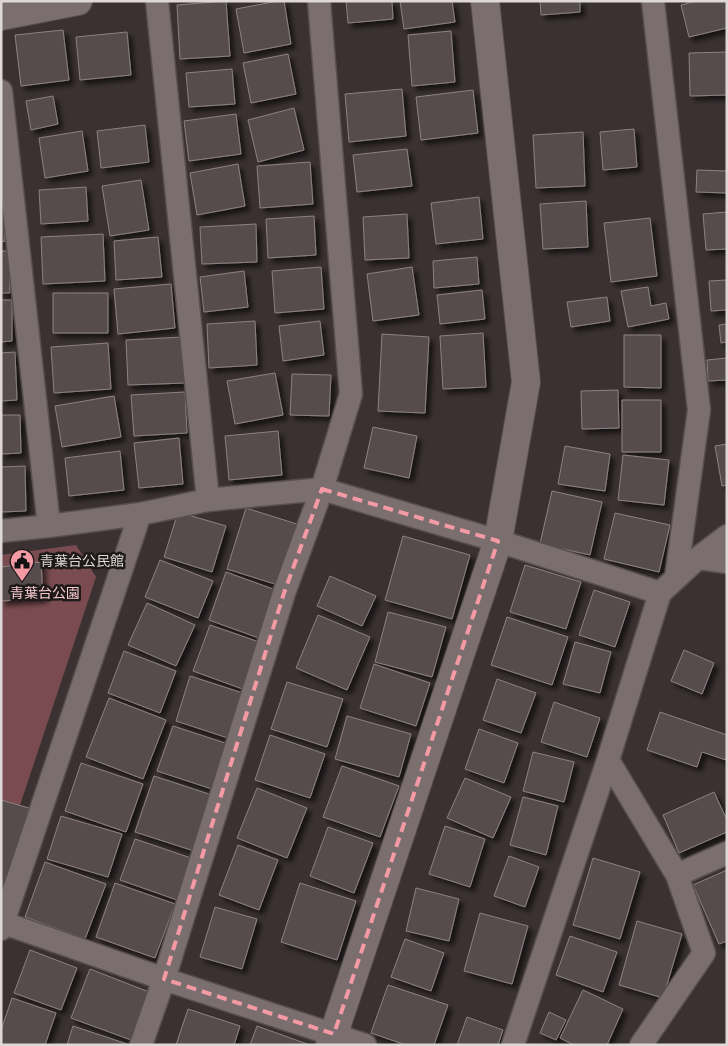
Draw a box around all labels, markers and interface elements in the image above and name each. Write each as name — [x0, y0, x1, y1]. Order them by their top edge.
public building icon: 青葉台公民館 — [9, 548, 35, 582]
place label: 青葉台公民館 — [40, 552, 124, 570]
park label: 青葉台公園 — [10, 584, 80, 602]

